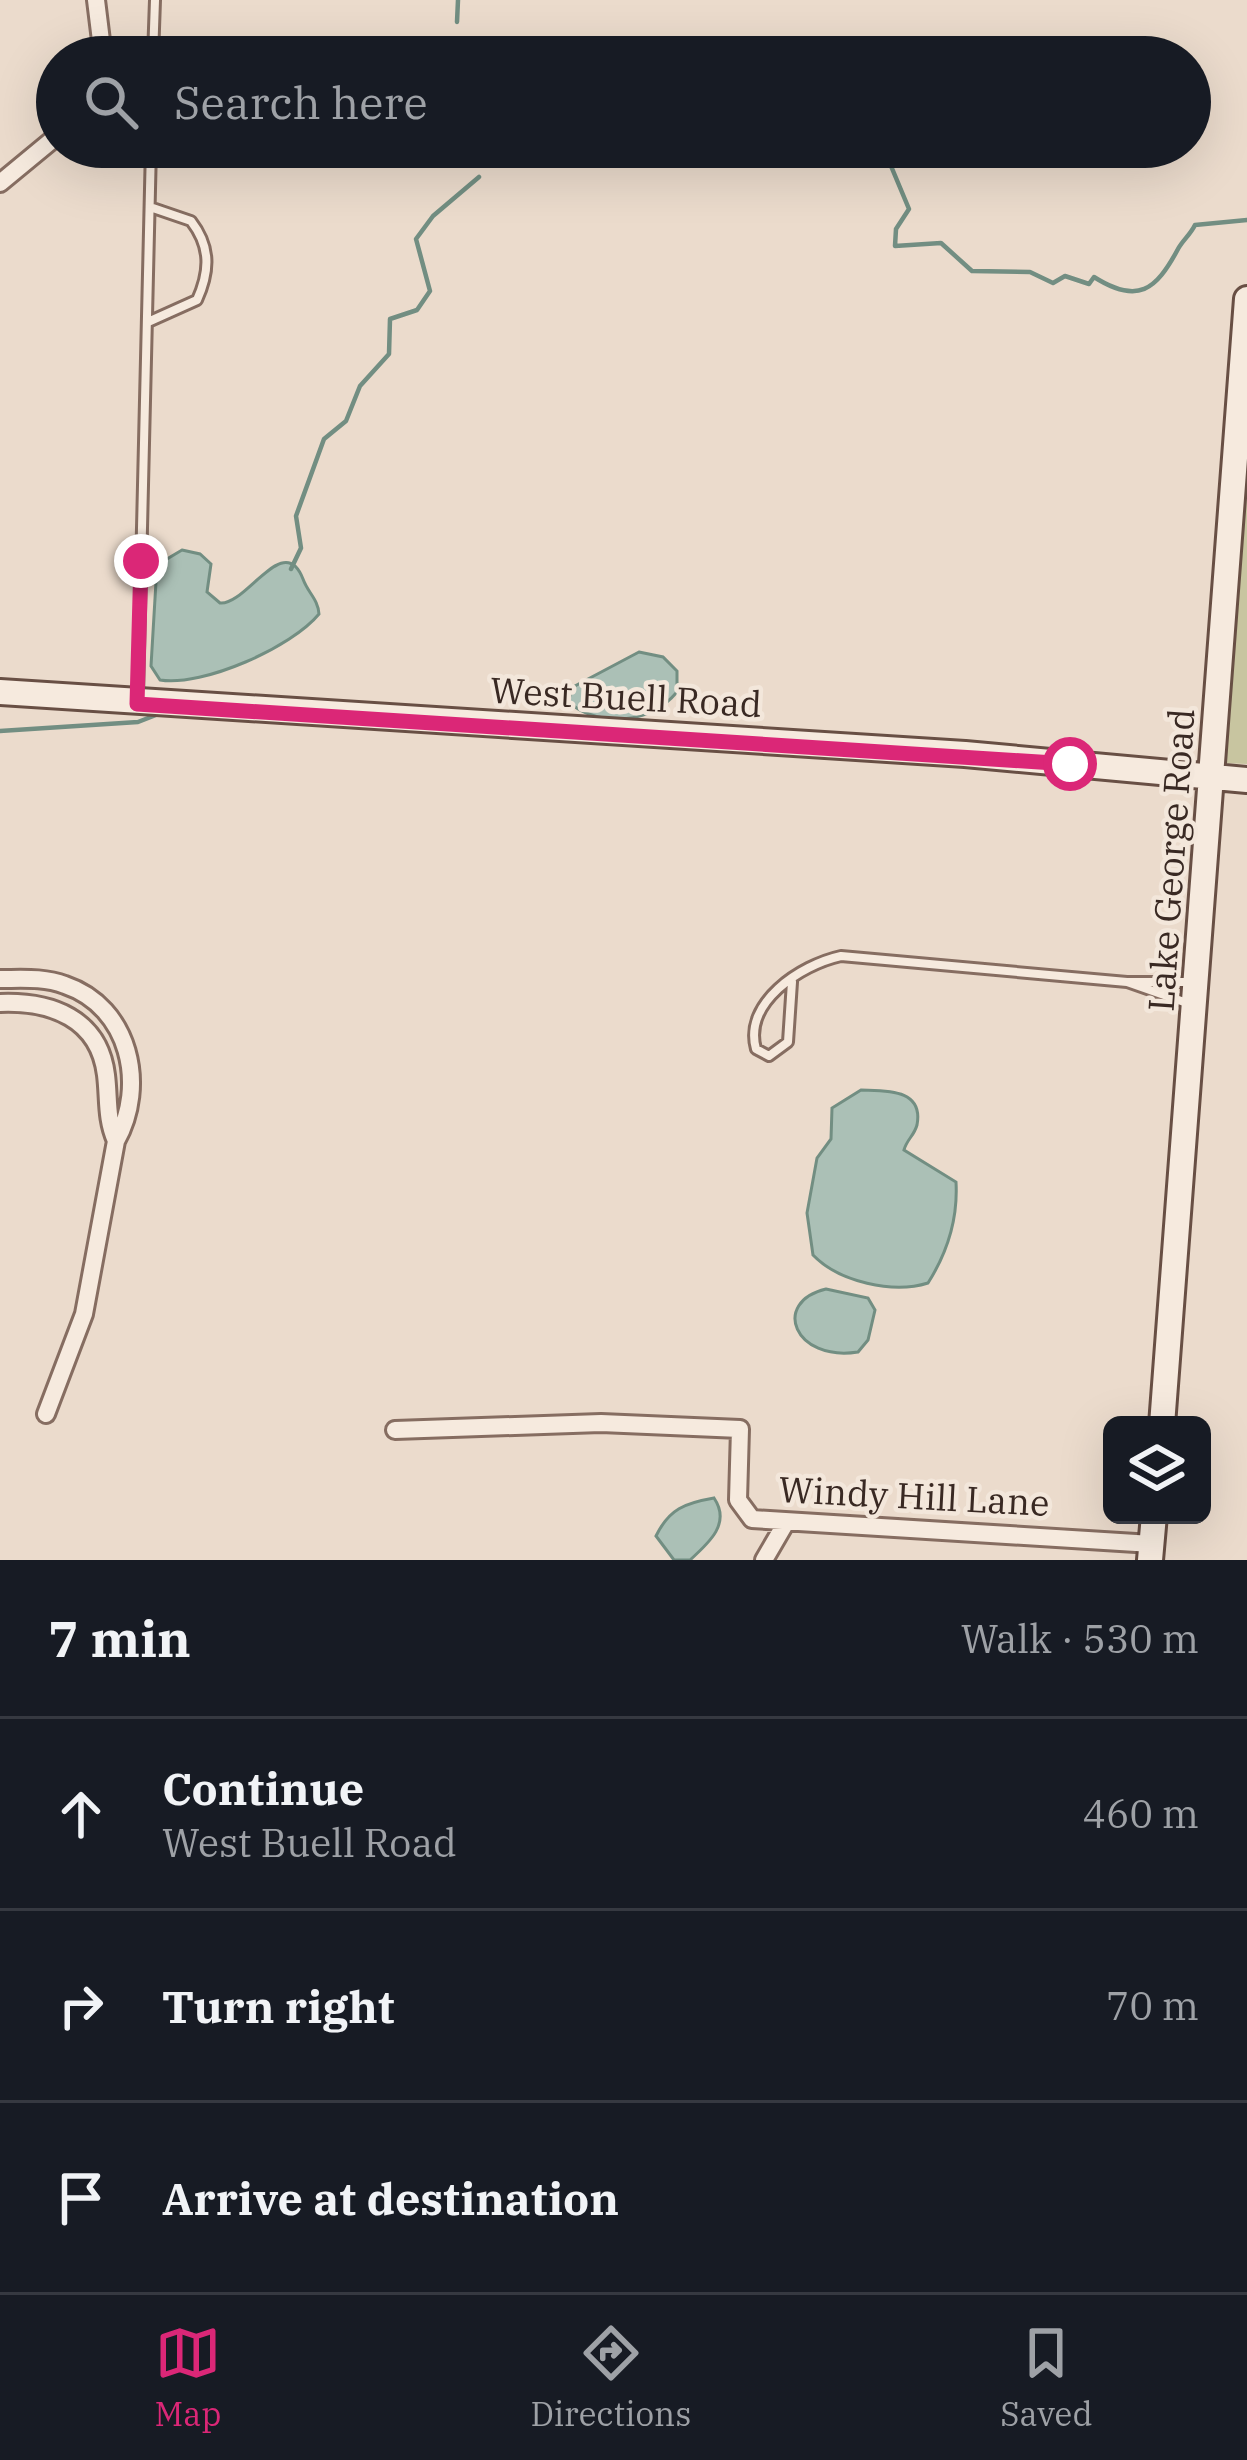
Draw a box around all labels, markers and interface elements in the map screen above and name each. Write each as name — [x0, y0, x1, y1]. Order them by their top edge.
search box — [36, 36, 1211, 168]
icon: search — [78, 69, 144, 135]
text: Search here — [174, 73, 428, 131]
route end — [114, 534, 168, 588]
street label: West Buell Road — [489, 666, 763, 727]
street label: Lake George Road — [1136, 707, 1205, 1013]
route start — [1043, 737, 1097, 791]
map controls — [1103, 1416, 1211, 1524]
button: layers — [1103, 1416, 1211, 1524]
street label: Windy Hill Lane — [777, 1465, 1051, 1526]
text: 7 min — [48, 1605, 191, 1671]
text: Walk · 530 m — [961, 1613, 1199, 1664]
text: Continue — [162, 1759, 364, 1817]
icon: ahead — [48, 1781, 114, 1847]
text: 460 m — [1083, 1788, 1199, 1839]
text: West Buell Road — [162, 1817, 457, 1868]
icon: right — [48, 1973, 114, 2039]
text: Turn right — [162, 1977, 394, 2035]
text: 70 m — [1106, 1980, 1199, 2031]
icon: arrive — [48, 2165, 114, 2231]
text: Arrive at destination — [162, 2169, 619, 2227]
tab: Map — [154, 2320, 221, 2435]
tab: Directions — [530, 2320, 691, 2435]
tab: Saved — [1000, 2320, 1093, 2435]

